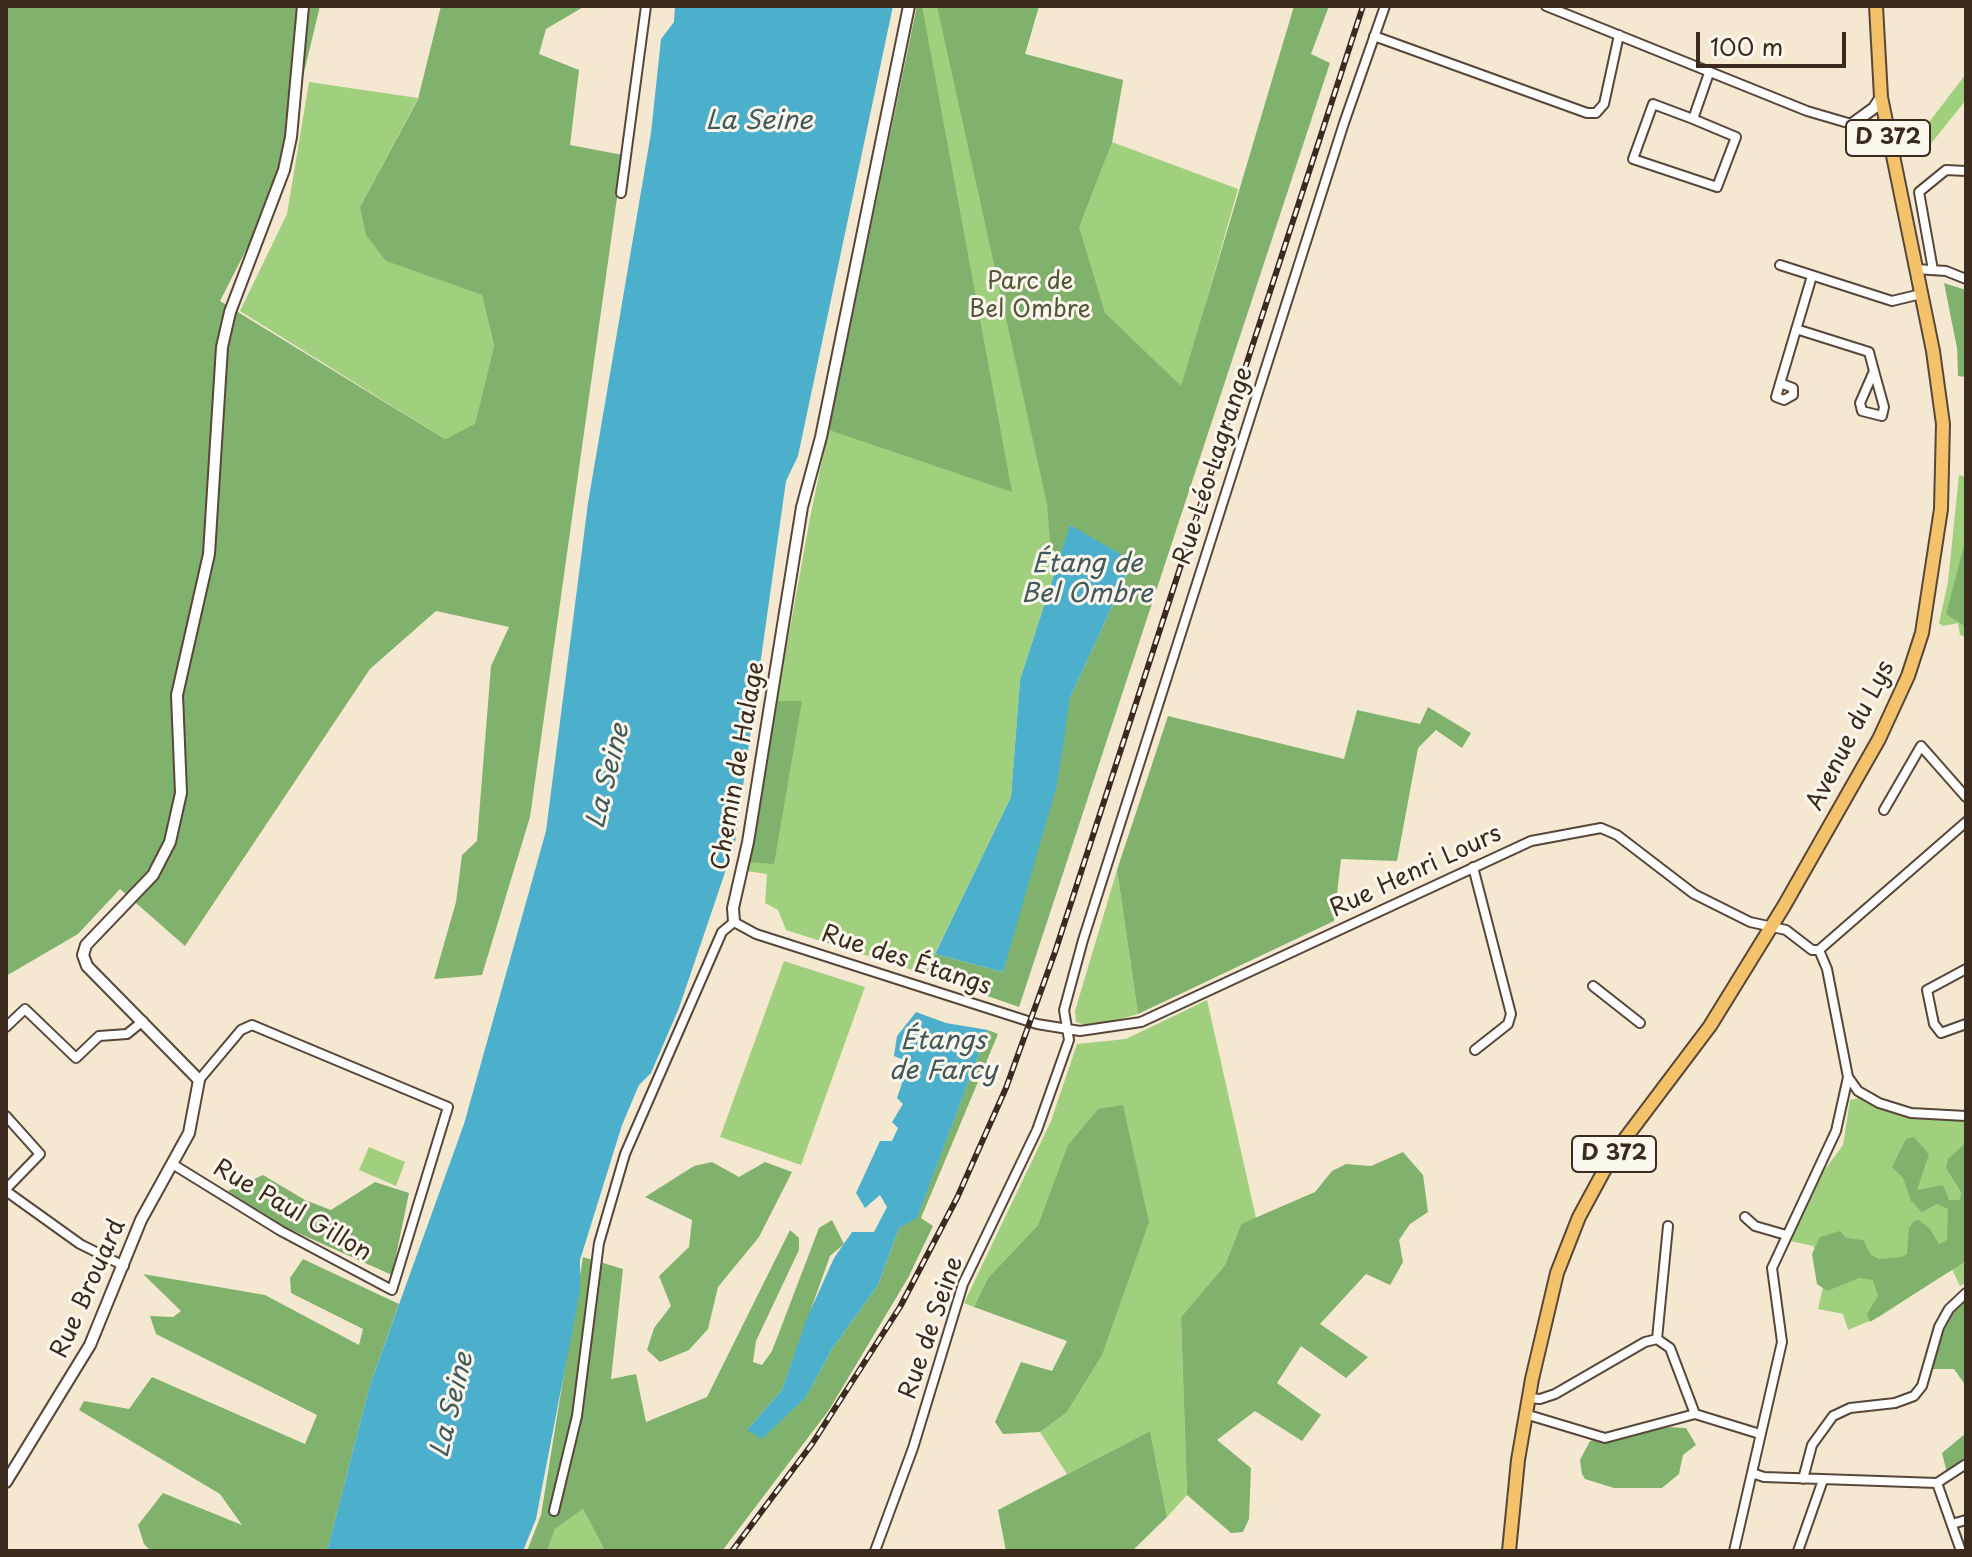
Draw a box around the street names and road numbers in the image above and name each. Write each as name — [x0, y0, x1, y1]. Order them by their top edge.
road number: D 372 — [1846, 120, 1930, 156]
street label: Rue Léo Lagrange — [1168, 363, 1260, 569]
street label: Avenue du Lys — [1801, 656, 1901, 816]
street label: Chemin de Halage — [706, 659, 772, 873]
street label: Rue Henri Lours — [1326, 820, 1506, 924]
street label: Rue des Étangs — [818, 920, 994, 1002]
road number: D 372 — [1572, 1136, 1656, 1172]
street label: Rue Paul Gillon — [208, 1154, 376, 1268]
street label: Rue Brouard — [46, 1215, 132, 1363]
street label: Rue de Seine — [894, 1253, 970, 1403]

